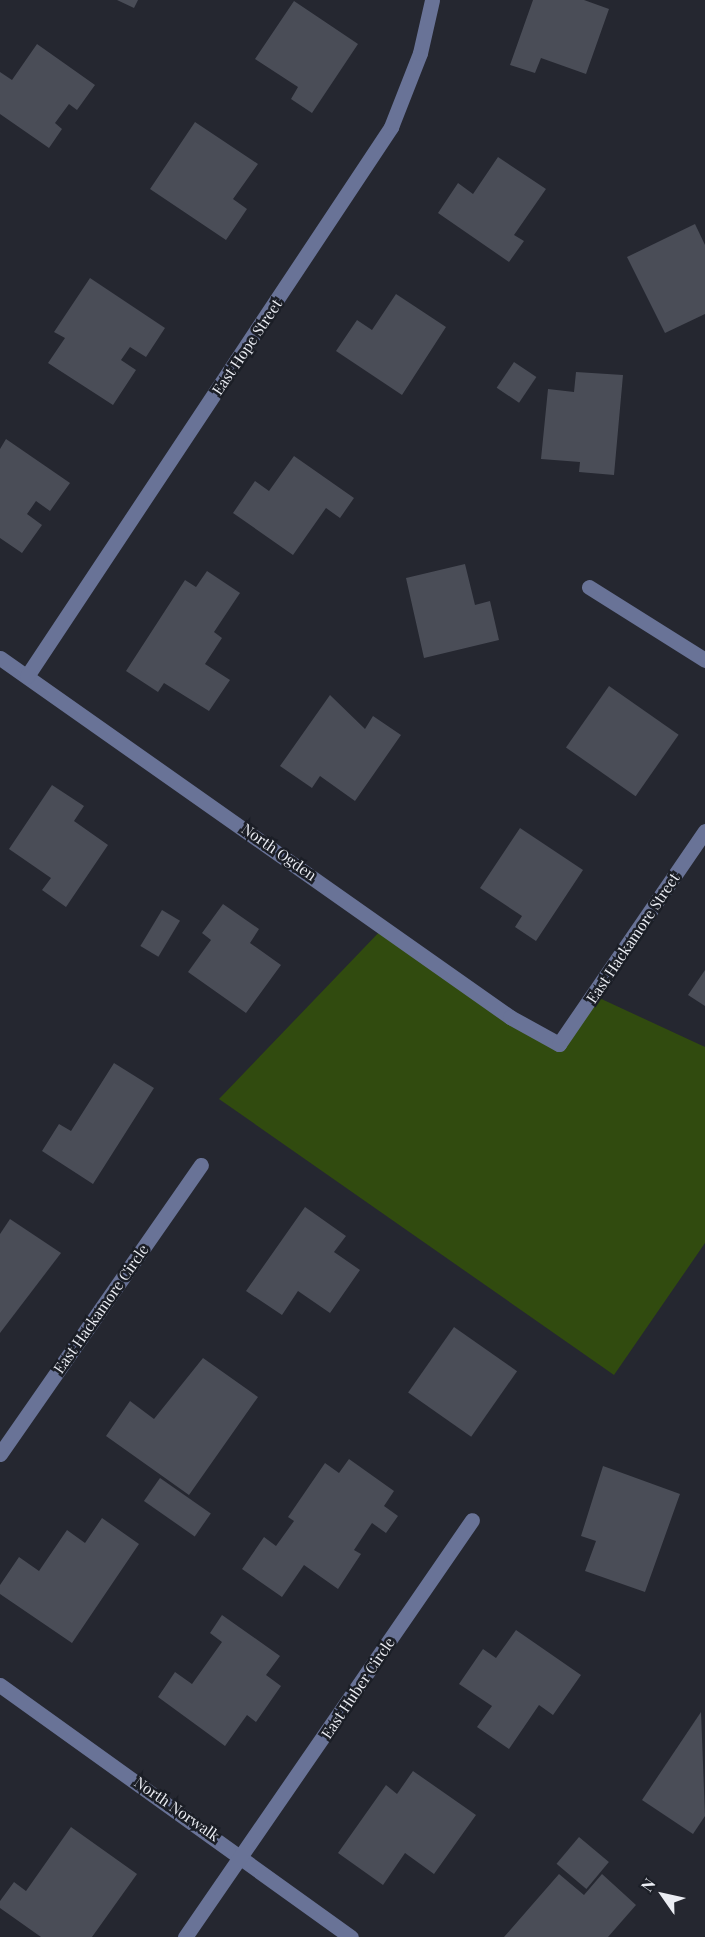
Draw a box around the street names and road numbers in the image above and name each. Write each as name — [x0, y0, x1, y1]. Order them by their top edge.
street label: East Hope Street — [208, 296, 286, 398]
street label: North Ogden — [238, 820, 320, 884]
street label: East Hackamore Street — [583, 869, 683, 1007]
street label: East Hackamore Circle — [50, 1241, 152, 1377]
street label: East Huber Circle — [317, 1634, 399, 1742]
street label: North Norwalk — [131, 1773, 223, 1845]

